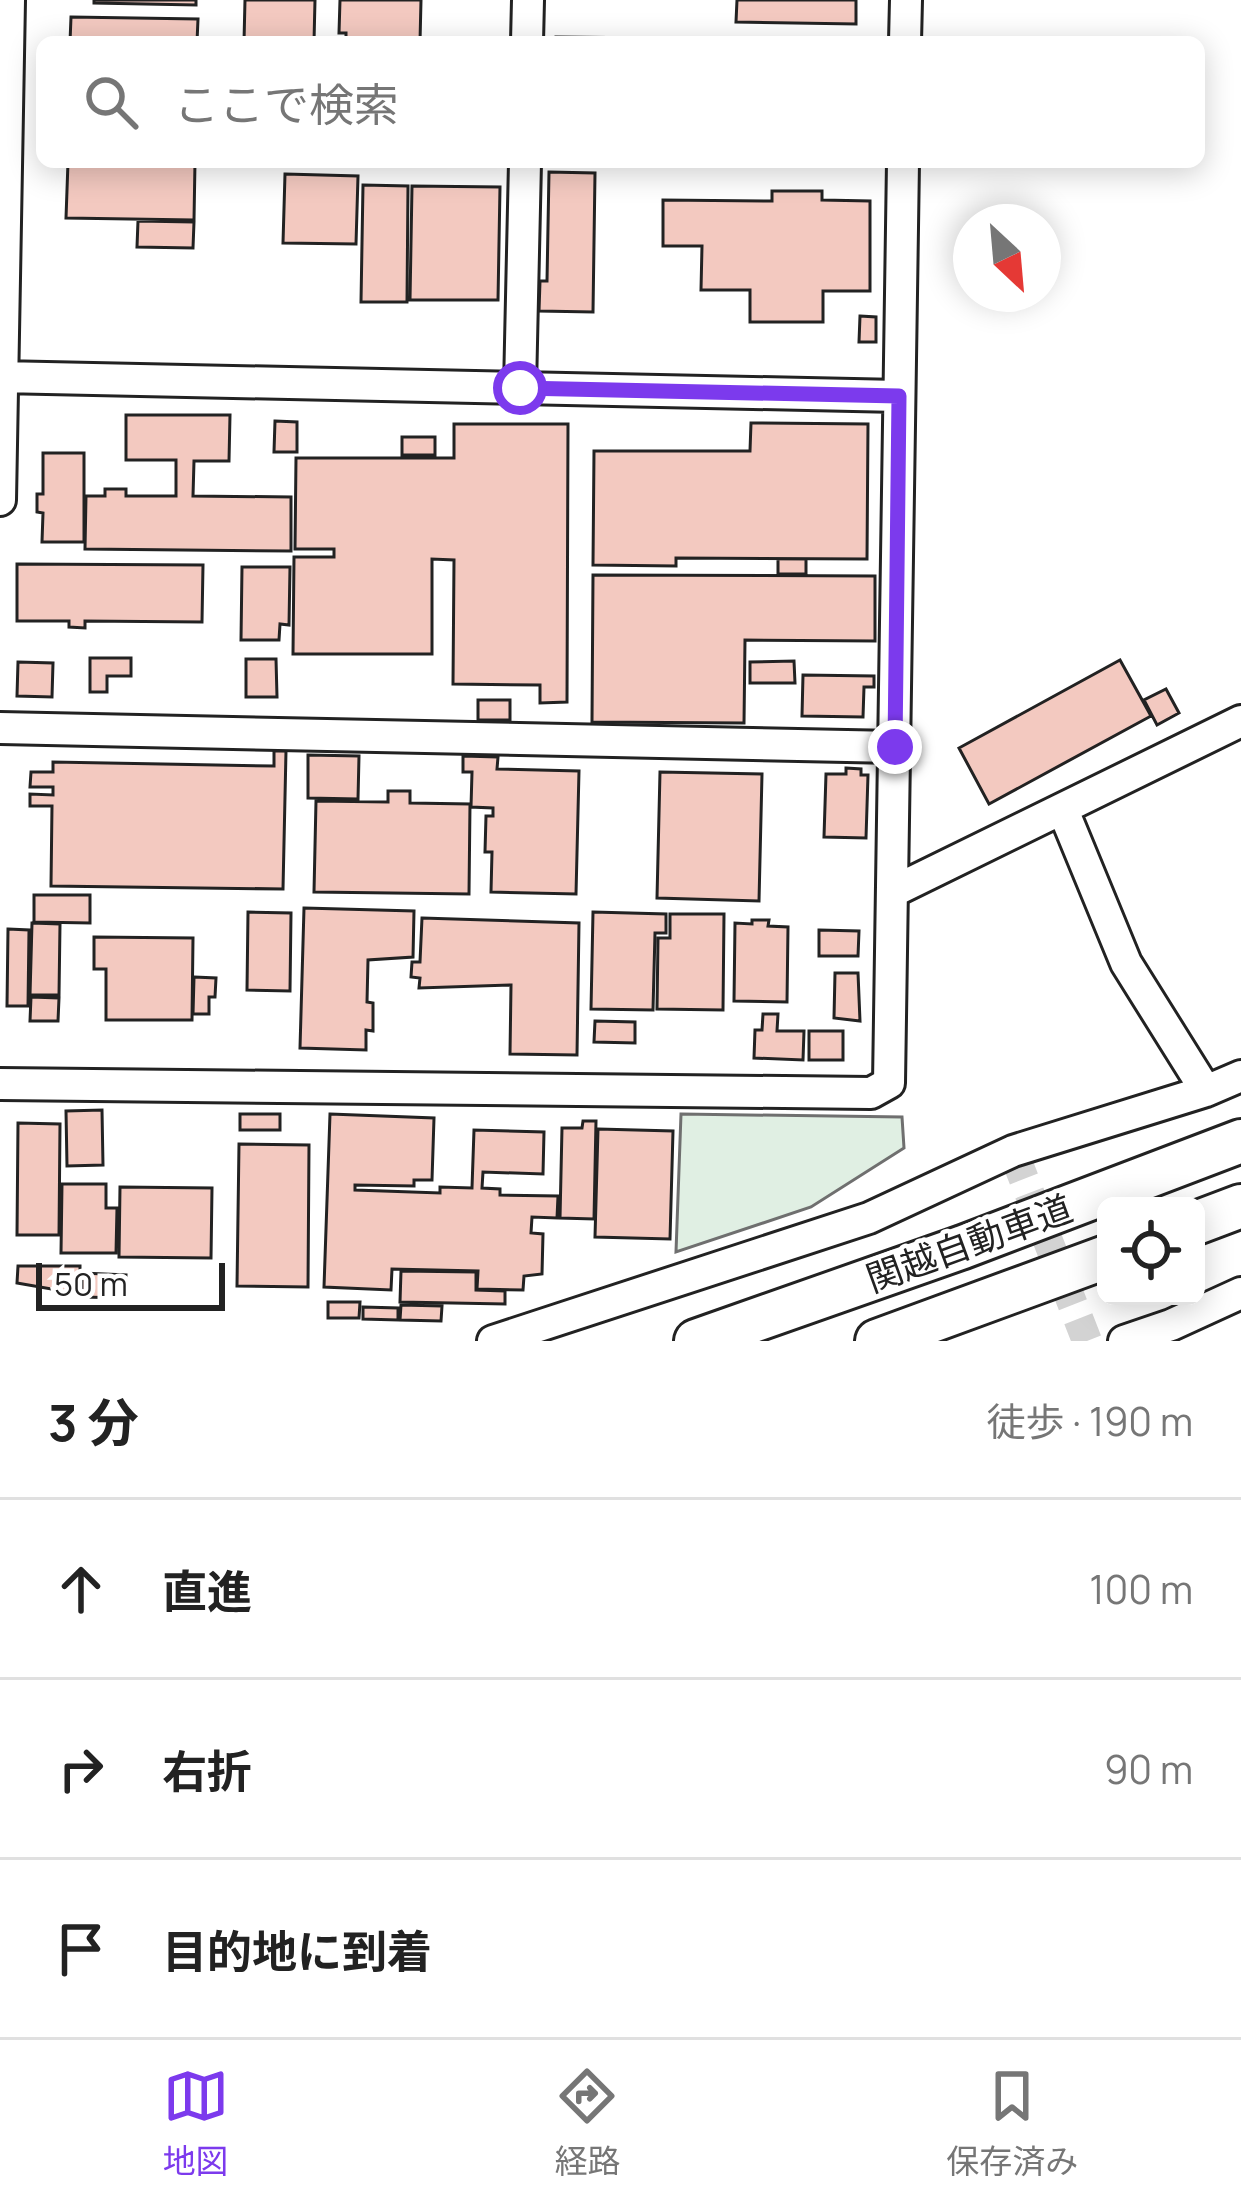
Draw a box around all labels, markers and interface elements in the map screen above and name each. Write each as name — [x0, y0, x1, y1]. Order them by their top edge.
search box — [36, 36, 1205, 168]
icon: search — [78, 69, 144, 135]
text: ここで検索 — [174, 73, 399, 135]
north arrow — [953, 204, 1061, 312]
route start — [493, 361, 547, 415]
route end — [868, 720, 922, 774]
street label: 関越自動車道 — [859, 1183, 1079, 1303]
map controls — [1097, 1197, 1205, 1305]
button: locate — [1097, 1197, 1205, 1305]
scale bar — [36, 1257, 225, 1310]
text: 50 m — [54, 1261, 128, 1306]
text: 3 分 — [48, 1387, 139, 1456]
text: 徒歩 · 190 m — [986, 1394, 1193, 1448]
icon: ahead — [48, 1556, 114, 1622]
text: 直進 — [162, 1560, 252, 1622]
text: 100 m — [1089, 1562, 1193, 1616]
icon: right — [48, 1736, 114, 1802]
text: 右折 — [162, 1740, 252, 1802]
text: 90 m — [1104, 1742, 1193, 1796]
icon: arrive — [48, 1916, 114, 1982]
text: 目的地に到着 — [162, 1920, 432, 1982]
tab: 地図 — [163, 2063, 229, 2183]
tab: 経路 — [554, 2063, 620, 2183]
tab: 保存済み — [946, 2063, 1078, 2183]

